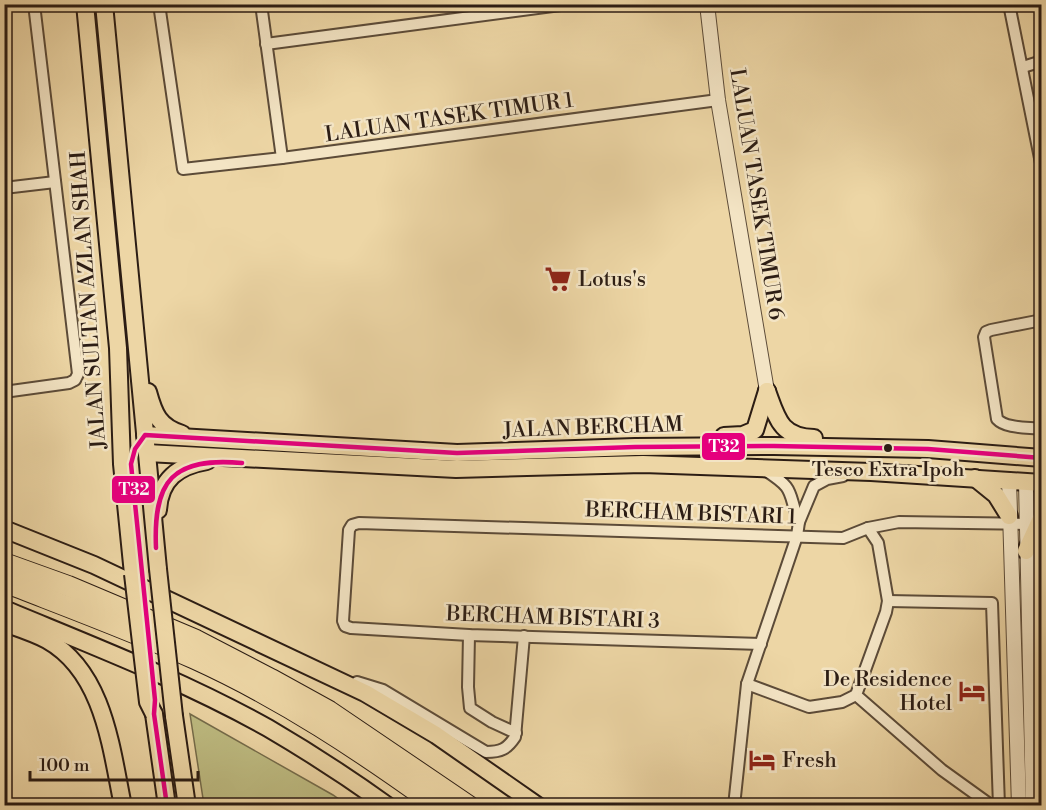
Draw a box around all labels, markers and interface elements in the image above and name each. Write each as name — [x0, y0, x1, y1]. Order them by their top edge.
street label: LALUAN TASEK TIMUR 6 — [723, 66, 789, 322]
street label: LALUAN TASEK TIMUR 1 — [323, 88, 575, 148]
street label: JALAN SULTAN AZLAN SHAH — [66, 150, 112, 451]
supermarket icon: Lotus's — [543, 264, 573, 294]
place label: Lotus's — [578, 267, 646, 293]
street label: JALAN BERCHAM — [501, 412, 684, 444]
line badge: T32 — [701, 432, 746, 461]
text: T32 — [708, 437, 740, 457]
marker: Tesco Extra Ipoh — [882, 442, 894, 454]
place label: Tesco Extra Ipoh — [812, 458, 964, 483]
line badge: T32 — [111, 475, 156, 504]
text: T32 — [118, 480, 150, 500]
street label: BERCHAM BISTARI 1 — [584, 497, 797, 531]
street label: BERCHAM BISTARI 3 — [445, 601, 660, 635]
place label: De Residence Hotel — [823, 667, 952, 717]
hotel icon: De Residence Hotel — [957, 676, 987, 706]
scale bar — [30, 744, 198, 782]
hotel icon: Fresh — [747, 745, 777, 775]
place label: Fresh — [782, 748, 837, 774]
text: 100 m — [39, 754, 90, 777]

